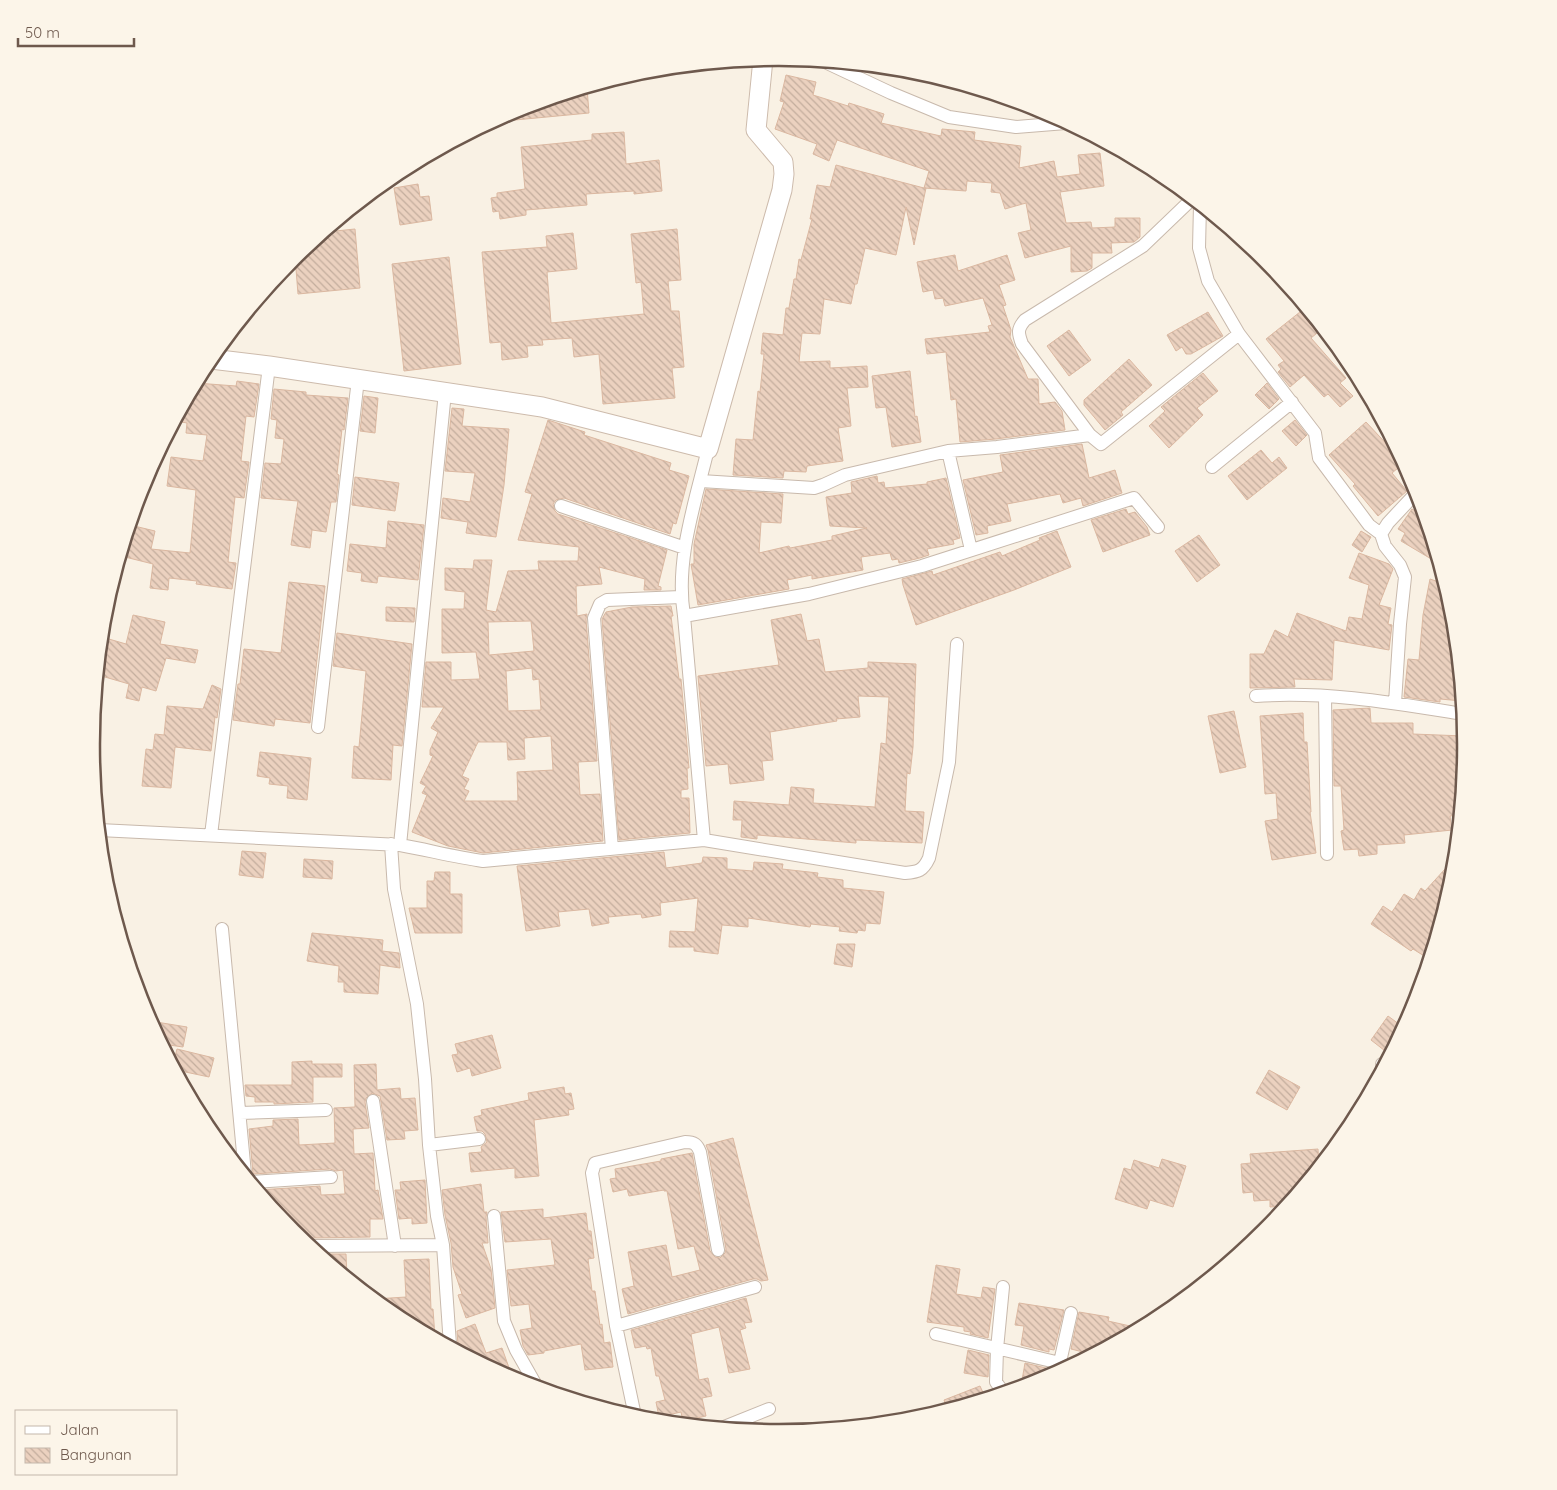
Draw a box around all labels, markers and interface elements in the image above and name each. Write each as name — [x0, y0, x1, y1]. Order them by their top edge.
scale bar — [18, 15, 134, 47]
text: 50 m — [25, 23, 60, 42]
legend — [15, 1410, 178, 1475]
text: Jalan — [60, 1420, 99, 1439]
text: Bangunan — [60, 1445, 132, 1464]

